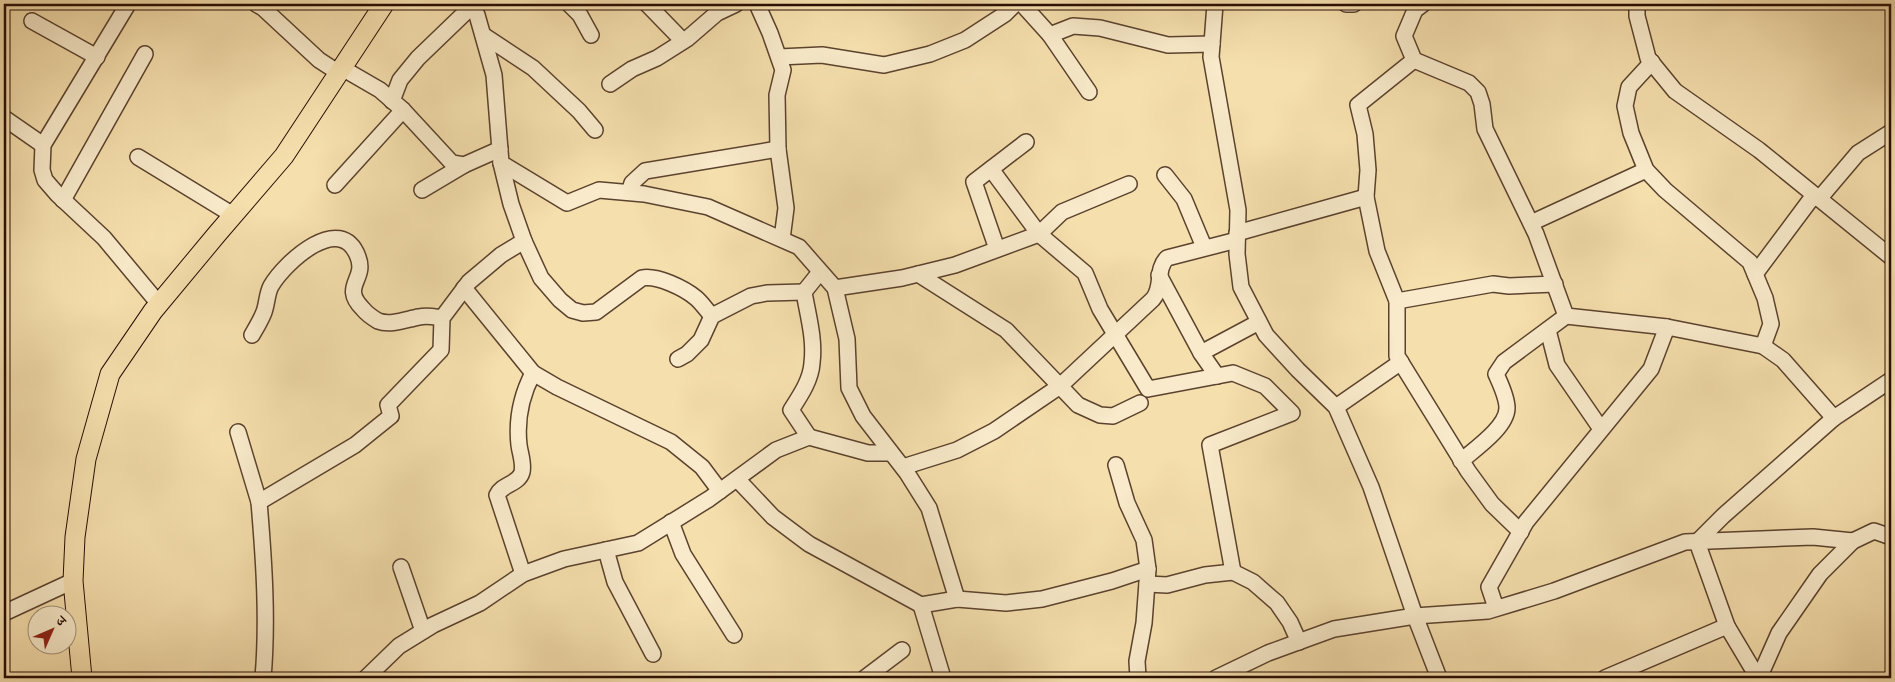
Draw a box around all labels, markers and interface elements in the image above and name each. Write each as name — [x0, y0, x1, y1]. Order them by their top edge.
north arrow — [28, 604, 78, 654]
text: उ — [51, 611, 71, 631]

